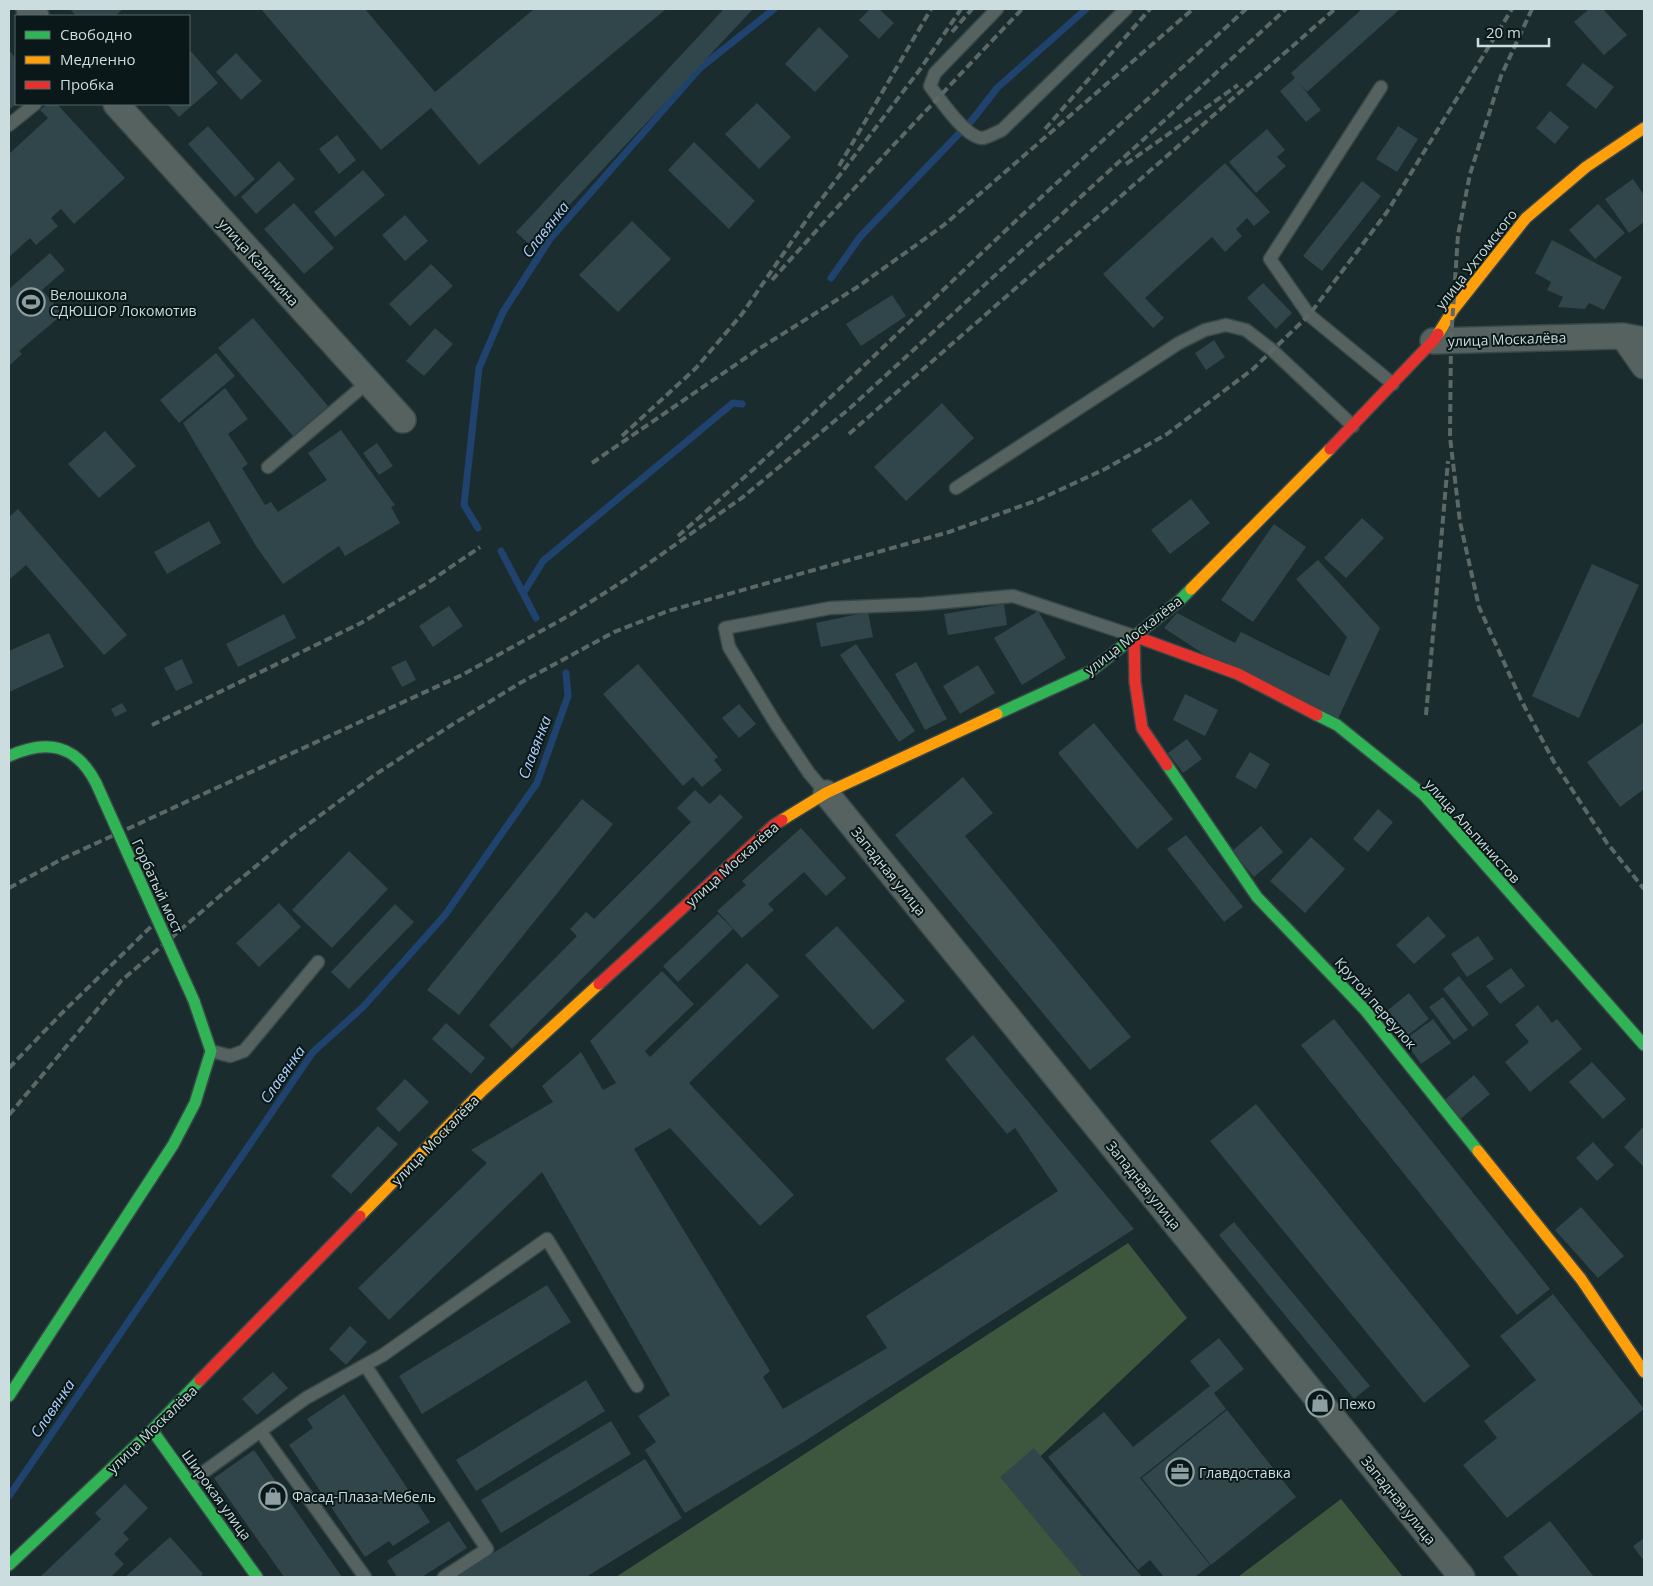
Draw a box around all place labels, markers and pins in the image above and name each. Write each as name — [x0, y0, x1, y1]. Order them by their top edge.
place label: Велошкола СДЮШОР Локомотив — [50, 285, 197, 320]
sports icon: Велошкола СДЮШОР Локомотив — [16, 287, 46, 317]
shop icon: Пежо — [1305, 1388, 1335, 1418]
place label: Пежо — [1339, 1394, 1376, 1413]
office icon: Главдоставка — [1165, 1457, 1195, 1487]
place label: Главдоставка — [1199, 1463, 1291, 1482]
shop icon: Фасад-Плаза-Мебель — [258, 1481, 288, 1511]
place label: Фасад-Плаза-Мебель — [292, 1487, 436, 1506]

